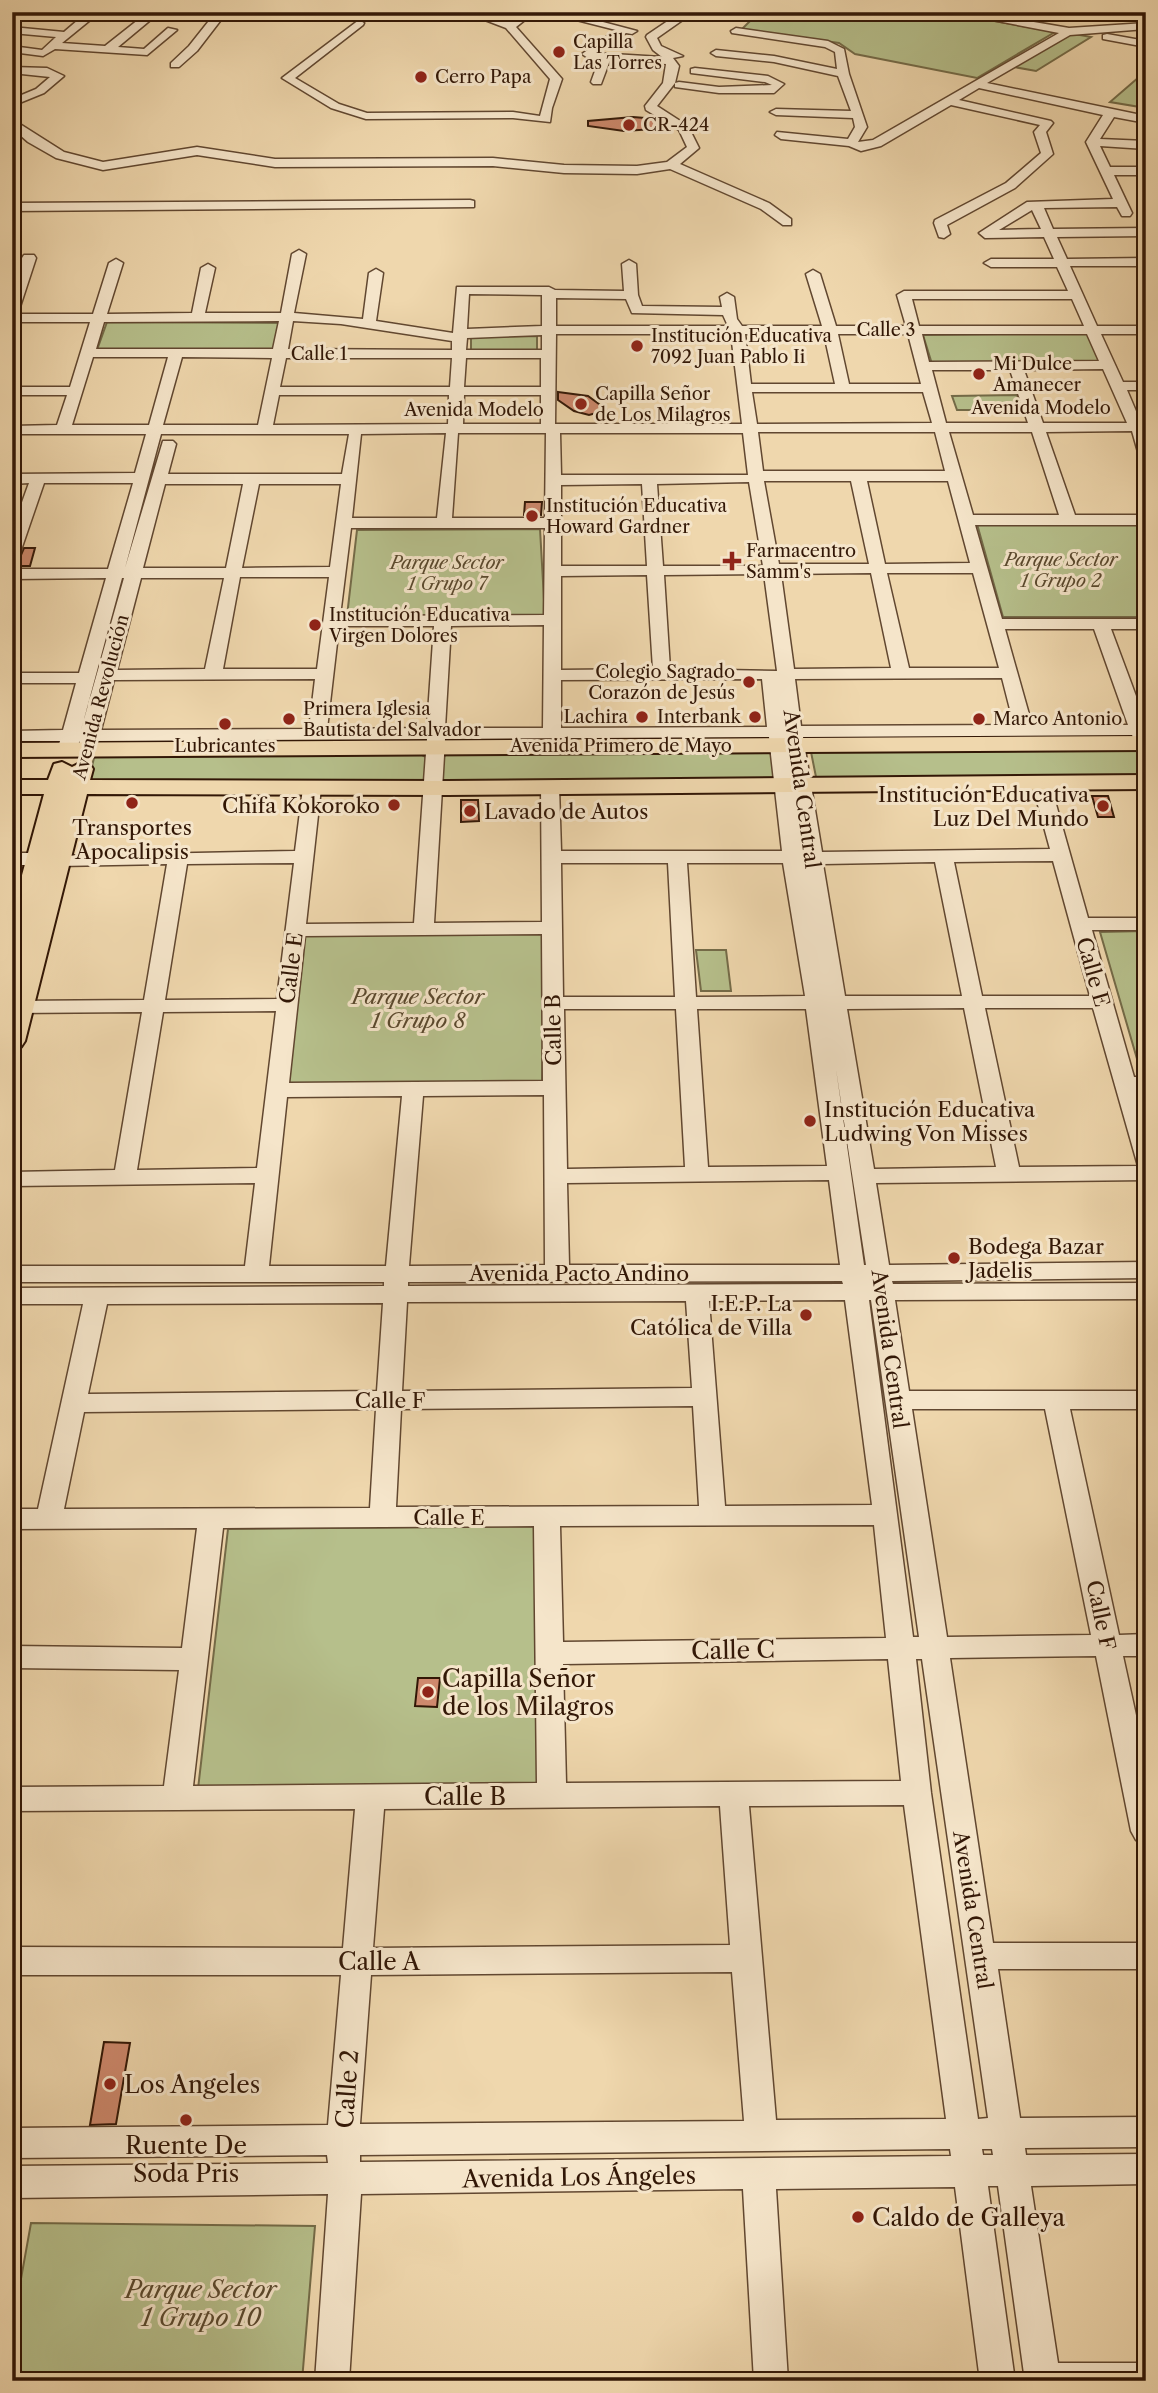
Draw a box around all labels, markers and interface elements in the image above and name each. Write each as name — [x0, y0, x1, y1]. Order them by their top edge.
place label: Capilla Las Torres — [573, 31, 662, 74]
marker: Capilla Las Torres — [551, 44, 567, 60]
place label: Cerro Papa — [435, 66, 532, 88]
marker: Cerro Papa — [413, 69, 429, 85]
place label: CR-424 — [643, 114, 709, 136]
marker: CR-424 — [621, 117, 637, 133]
street label: Calle 3 — [857, 319, 915, 341]
place label: Institución Educativa 7092 Juan Pablo Ii — [651, 325, 832, 368]
marker: Institución Educativa 7092 Juan Pablo Ii — [629, 338, 645, 354]
street label: Calle 1 — [291, 343, 348, 365]
place label: Mi Dulce Amanecer — [992, 353, 1081, 396]
marker: Mi Dulce Amanecer — [971, 366, 987, 382]
place label: Capilla Señor de Los Milagros — [595, 383, 731, 426]
marker: Capilla Señor de Los Milagros — [573, 396, 589, 412]
street label: Avenida Modelo — [970, 397, 1111, 419]
street label: Avenida Modelo — [403, 399, 544, 421]
place label: Institución Educativa Howard Gardner — [546, 495, 727, 538]
marker: Institución Educativa Howard Gardner — [524, 508, 540, 524]
place label: Farmacentro Samm's — [746, 540, 856, 583]
park label: Parque Sector 1 Grupo 2 — [1002, 549, 1119, 592]
park label: Parque Sector 1 Grupo 7 — [388, 552, 505, 595]
marker: Farmacentro Samm's — [724, 553, 740, 569]
place label: Institución Educativa Virgen Dolores — [328, 604, 510, 647]
street label: Avenida Revolución — [68, 612, 134, 783]
marker: Institución Educativa Virgen Dolores — [307, 617, 323, 633]
place label: Colegio Sagrado Corazón de Jesús — [588, 661, 735, 704]
marker: Colegio Sagrado Corazón de Jesús — [741, 674, 757, 690]
place label: Primera Iglesia Bautista del Salvador — [303, 698, 481, 741]
place label: Lachira — [564, 706, 628, 728]
place label: Interbank — [657, 706, 743, 728]
street label: Avenida Central — [778, 707, 826, 870]
place label: Marco Antonio — [993, 708, 1122, 730]
marker: Lachira — [634, 709, 650, 725]
marker: Interbank — [747, 709, 763, 725]
marker: Primera Iglesia Bautista del Salvador — [281, 711, 297, 727]
marker: Marco Antonio — [971, 711, 987, 727]
marker: Lubricantes — [217, 716, 233, 732]
place label: Lubricantes — [174, 735, 276, 757]
street label: Avenida Primero de Mayo — [509, 735, 732, 757]
place label: Institución Educativa Luz Del Mundo — [878, 782, 1090, 831]
place label: Chifa Kokoroko — [222, 793, 380, 818]
marker: Transportes Apocalipsis — [124, 795, 140, 811]
marker: Chifa Kokoroko — [386, 797, 402, 813]
marker: Institución Educativa Luz Del Mundo — [1095, 798, 1111, 814]
place label: Lavado de Autos — [484, 799, 648, 824]
marker: Lavado de Autos — [462, 803, 478, 819]
place label: Transportes Apocalipsis — [72, 815, 192, 864]
street label: Calle E — [274, 931, 308, 1005]
street label: Calle E — [1071, 934, 1115, 1010]
park label: Parque Sector 1 Grupo 8 — [350, 984, 485, 1033]
street label: Calle B — [540, 994, 566, 1066]
place label: Institución Educativa Ludwing Von Misses — [824, 1097, 1036, 1146]
marker: Institución Educativa Ludwing Von Misses — [802, 1113, 818, 1129]
place label: Bodega Bazar Jadelis — [965, 1234, 1104, 1283]
marker: Bodega Bazar Jadelis — [946, 1250, 962, 1266]
street label: Avenida Pacto Andino — [468, 1261, 689, 1286]
street label: Avenida Central — [866, 1267, 914, 1430]
place label: I.E.P. La Católica de Villa — [630, 1291, 793, 1340]
marker: I.E.P. La Católica de Villa — [798, 1307, 814, 1323]
street label: Calle F — [355, 1388, 426, 1413]
street label: Calle E — [413, 1505, 485, 1530]
street label: Calle F — [1081, 1578, 1121, 1653]
street label: Calle C — [691, 1635, 775, 1665]
place label: Capilla Señor de los Milagros — [442, 1664, 614, 1721]
marker: Capilla Señor de los Milagros — [420, 1684, 436, 1700]
street label: Calle B — [424, 1782, 506, 1811]
street label: Avenida Central — [948, 1828, 998, 1991]
street label: Calle A — [338, 1947, 421, 1976]
street label: Calle 2 — [330, 2049, 364, 2129]
place label: Los Angeles — [124, 2070, 260, 2099]
marker: Los Angeles — [102, 2076, 118, 2092]
marker: Ruente De Soda Pris — [178, 2112, 194, 2128]
place label: Ruente De Soda Pris — [125, 2131, 247, 2188]
street label: Avenida Los Ángeles — [461, 2160, 696, 2194]
place label: Caldo de Galleya — [872, 2203, 1065, 2232]
marker: Caldo de Galleya — [850, 2209, 866, 2225]
park label: Parque Sector 1 Grupo 10 — [123, 2275, 278, 2332]

